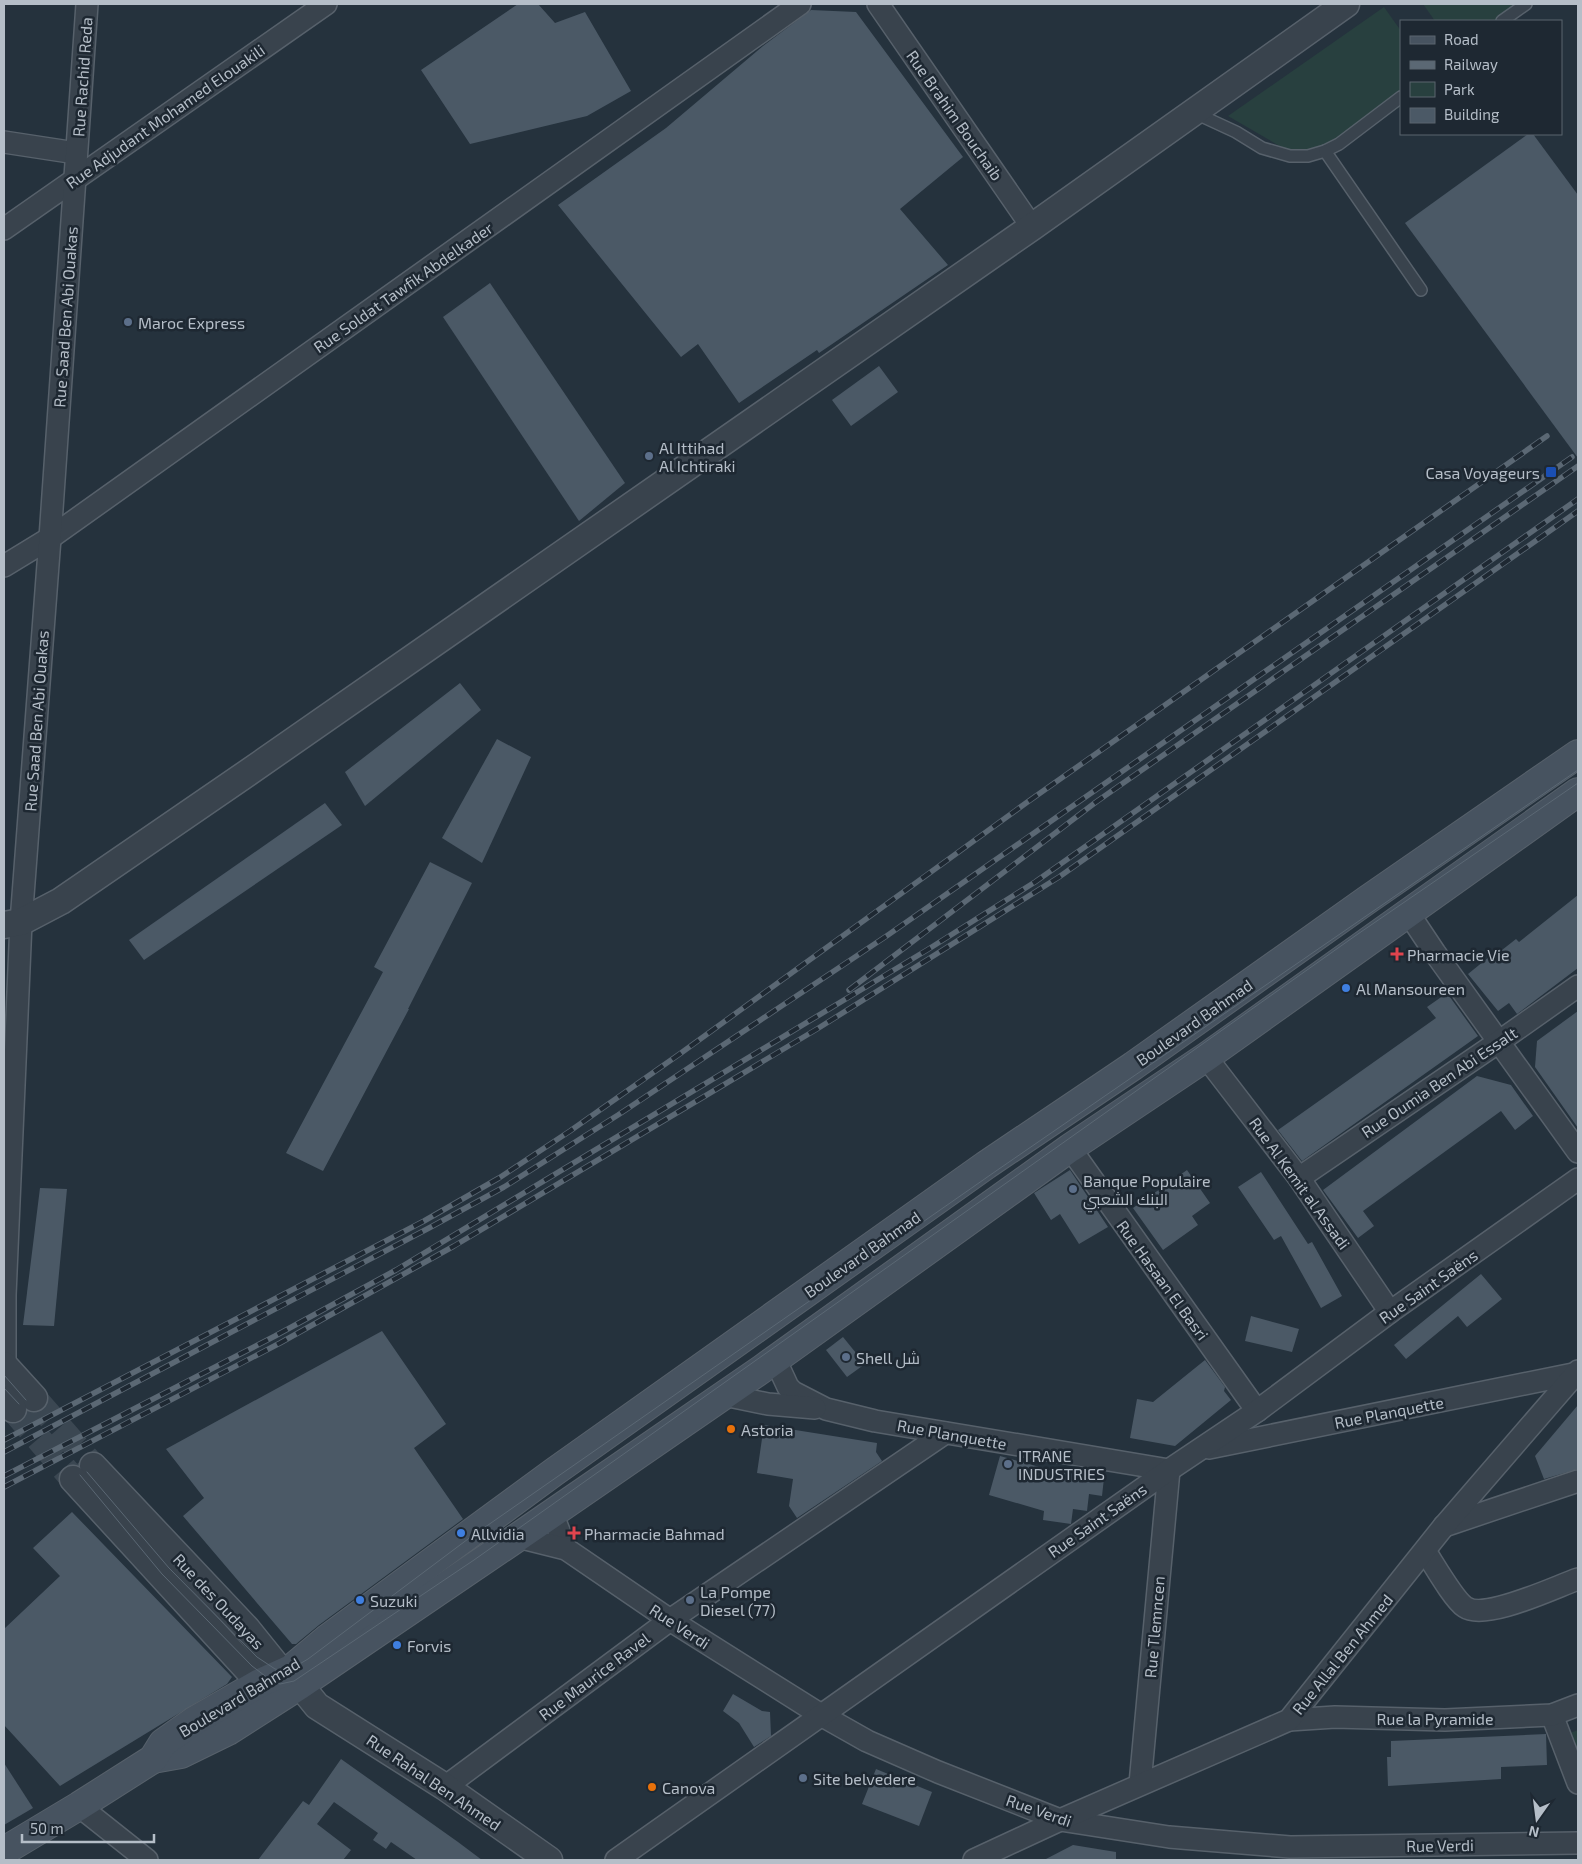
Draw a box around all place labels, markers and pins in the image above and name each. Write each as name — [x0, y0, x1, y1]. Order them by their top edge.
place label: Maroc Express — [138, 313, 245, 332]
marker: Maroc Express — [122, 316, 134, 328]
place label: Al Ittihad Al Ichtiraki — [659, 438, 736, 475]
marker: Al Ittihad Al Ichtiraki — [643, 450, 655, 462]
place label: Casa Voyageurs — [1426, 463, 1540, 482]
marker: Casa Voyageurs — [1544, 465, 1558, 479]
place label: Pharmacie Vie — [1407, 945, 1510, 964]
marker: Pharmacie Vie — [1391, 948, 1403, 960]
place label: Al Mansoureen — [1356, 979, 1465, 998]
marker: Al Mansoureen — [1340, 982, 1352, 994]
place label: Banque Populaire البنك الشعبي — [1083, 1171, 1211, 1213]
marker: Banque Populaire البنك الشعبي — [1067, 1183, 1079, 1195]
place label: Shell شل — [856, 1348, 920, 1369]
marker: Shell شل — [840, 1351, 852, 1363]
place label: Astoria — [741, 1420, 793, 1439]
marker: Astoria — [725, 1423, 737, 1435]
place label: ITRANE INDUSTRIES — [1018, 1446, 1105, 1483]
marker: ITRANE INDUSTRIES — [1002, 1458, 1014, 1470]
place label: Allvidia — [471, 1524, 524, 1543]
place label: Pharmacie Bahmad — [584, 1524, 725, 1543]
marker: Allvidia — [455, 1527, 467, 1539]
marker: Pharmacie Bahmad — [568, 1527, 580, 1539]
place label: La Pompe Diesel (77) — [700, 1582, 776, 1619]
place label: Suzuki — [370, 1591, 418, 1610]
marker: Suzuki — [354, 1594, 366, 1606]
marker: La Pompe Diesel (77) — [684, 1594, 696, 1606]
place label: Forvis — [407, 1636, 451, 1655]
marker: Forvis — [391, 1639, 403, 1651]
place label: Site belvedere — [813, 1769, 916, 1788]
marker: Site belvedere — [797, 1772, 809, 1784]
place label: Canova — [662, 1778, 715, 1797]
marker: Canova — [646, 1781, 658, 1793]

